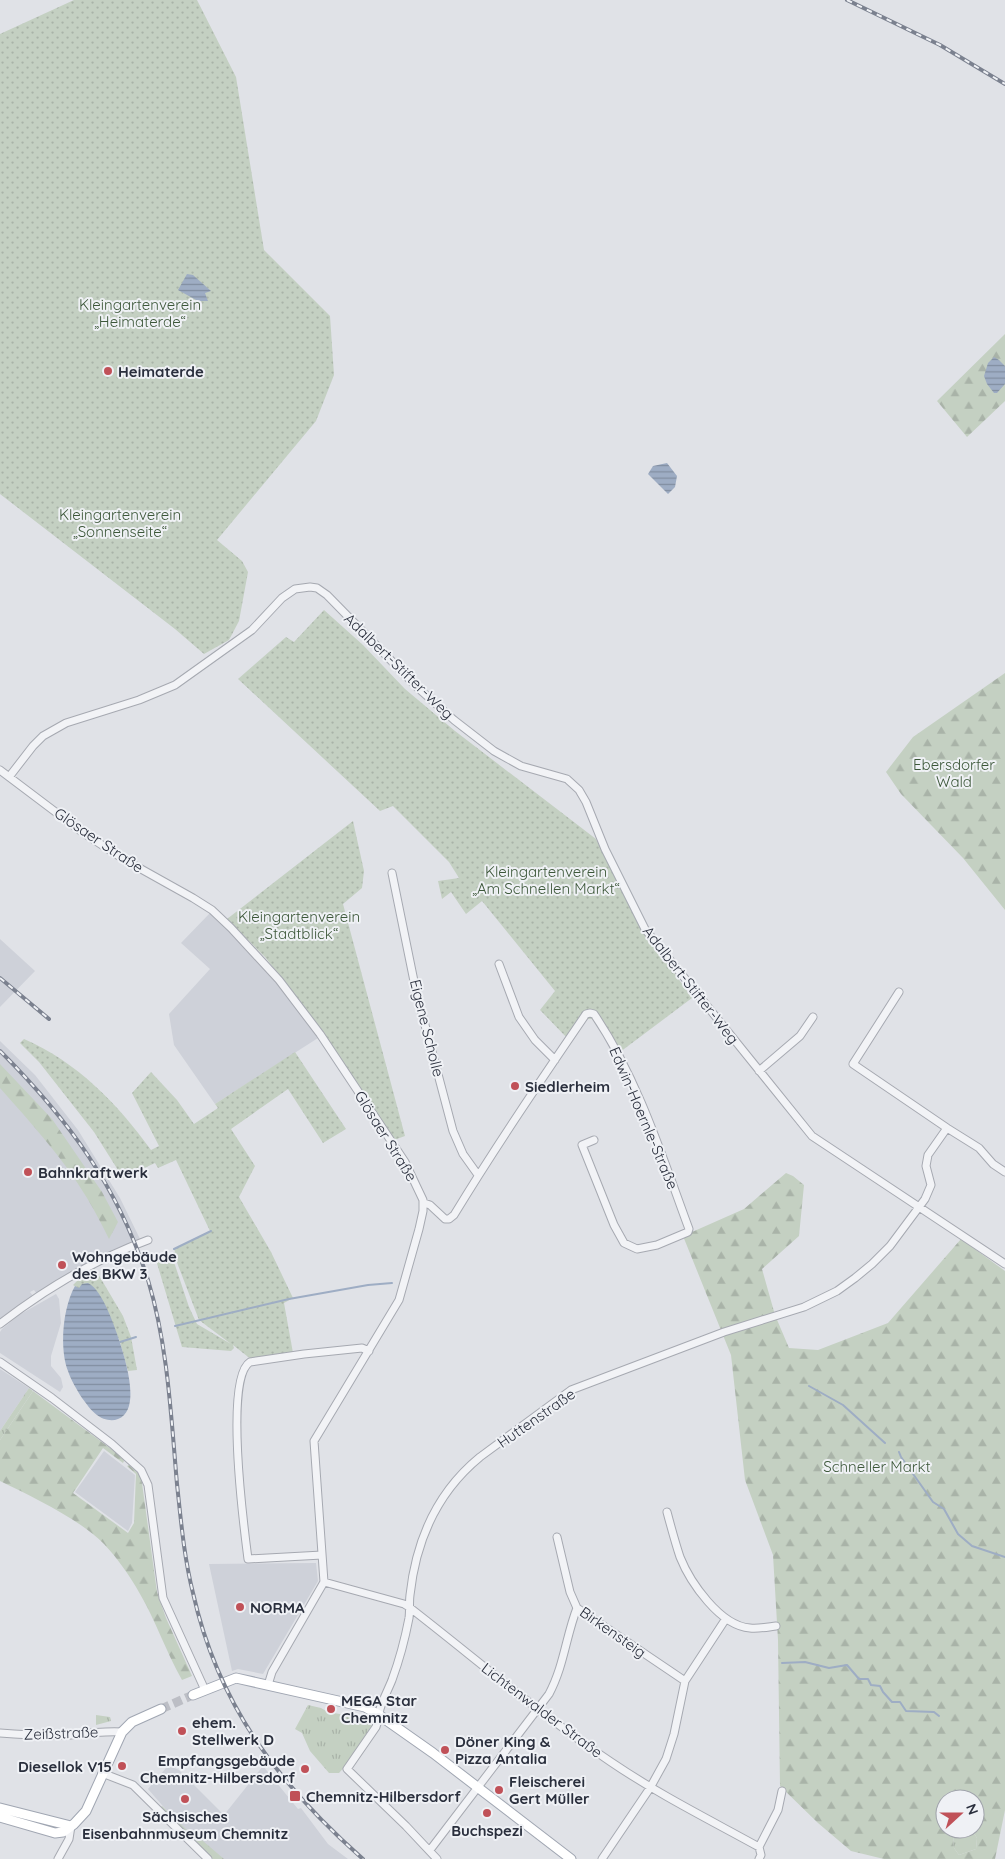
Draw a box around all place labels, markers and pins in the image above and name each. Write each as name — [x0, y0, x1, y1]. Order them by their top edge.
place label: Heimaterde — [118, 362, 204, 381]
marker: Heimaterde — [102, 365, 114, 377]
place label: Siedlerheim — [525, 1077, 610, 1096]
marker: Siedlerheim — [509, 1080, 521, 1092]
place label: Bahnkraftwerk — [38, 1163, 148, 1182]
marker: Bahnkraftwerk — [22, 1166, 34, 1178]
place label: Wohngebäude des BKW 3 — [72, 1247, 177, 1283]
marker: Wohngebäude des BKW 3 — [56, 1259, 68, 1271]
place label: NORMA — [250, 1598, 305, 1617]
marker: NORMA — [234, 1601, 246, 1613]
place label: MEGA Star Chemnitz — [341, 1691, 418, 1727]
marker: MEGA Star Chemnitz — [325, 1703, 337, 1715]
place label: ehem. Stellwerk D — [192, 1713, 274, 1749]
marker: ehem. Stellwerk D — [176, 1725, 188, 1737]
place label: Döner King & Pizza Antalia — [455, 1732, 551, 1768]
marker: Döner King & Pizza Antalia — [439, 1744, 451, 1756]
place label: Empfangsgebäude Chemnitz-Hilbersdorf — [140, 1751, 295, 1787]
place label: Diesellok V15 — [18, 1757, 112, 1776]
marker: Diesellok V15 — [116, 1760, 128, 1772]
marker: Empfangsgebäude Chemnitz-Hilbersdorf — [299, 1763, 311, 1775]
place label: Fleischerei Gert Müller — [509, 1772, 590, 1808]
marker: Fleischerei Gert Müller — [493, 1784, 505, 1796]
place label: Chemnitz-Hilbersdorf — [306, 1787, 461, 1806]
marker: Chemnitz-Hilbersdorf — [288, 1789, 302, 1803]
marker: Sächsisches Eisenbahnmuseum Chemnitz — [179, 1793, 191, 1805]
place label: Sächsisches Eisenbahnmuseum Chemnitz — [82, 1807, 288, 1843]
marker: Buchspezi — [481, 1807, 493, 1819]
place label: Buchspezi — [451, 1821, 523, 1840]

